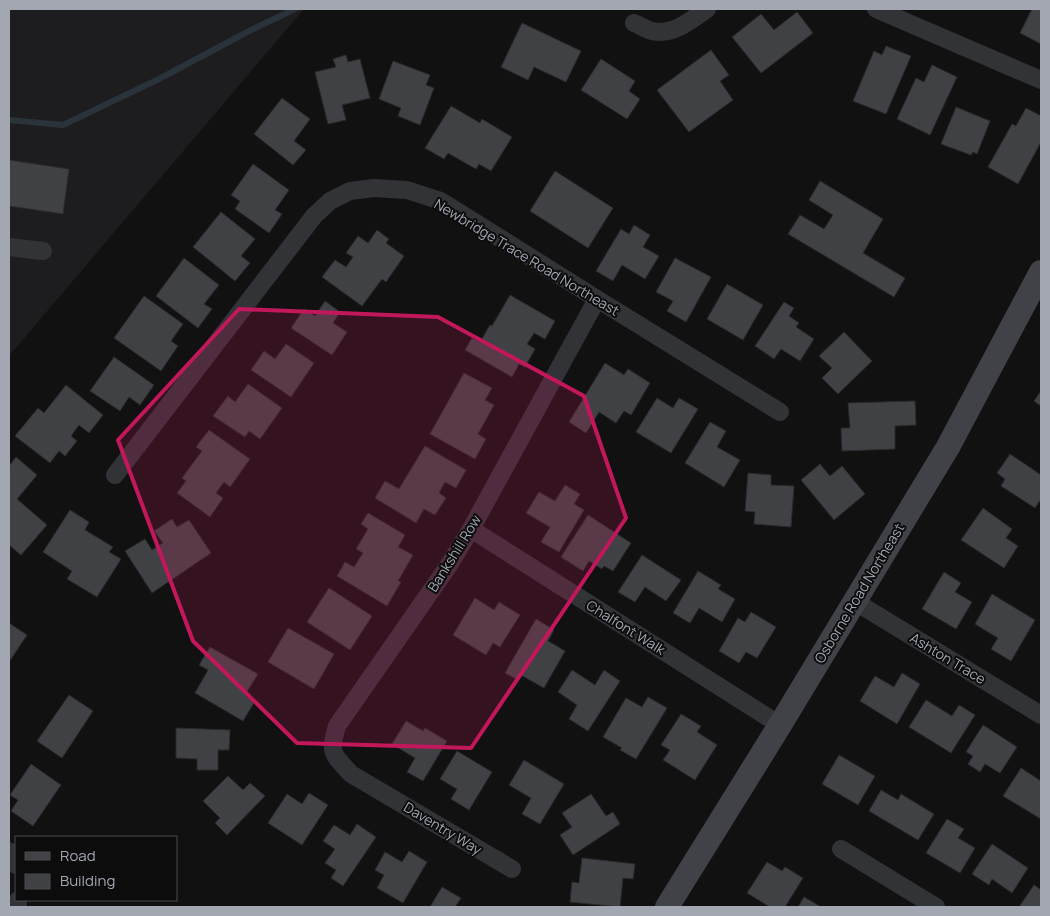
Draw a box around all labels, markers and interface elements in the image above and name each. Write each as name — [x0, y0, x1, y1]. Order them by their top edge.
street label: Newbridge Trace Road Northeast — [431, 194, 623, 320]
street label: Bankshill Row — [423, 511, 485, 595]
street label: Osborne Road Northeast — [810, 519, 909, 666]
street label: Chalfont Walk — [583, 595, 670, 659]
street label: Ashton Trace — [907, 628, 989, 688]
street label: Daventry Way — [400, 797, 486, 859]
legend — [15, 836, 178, 901]
text: Road — [60, 845, 96, 866]
text: Building — [60, 870, 115, 891]

